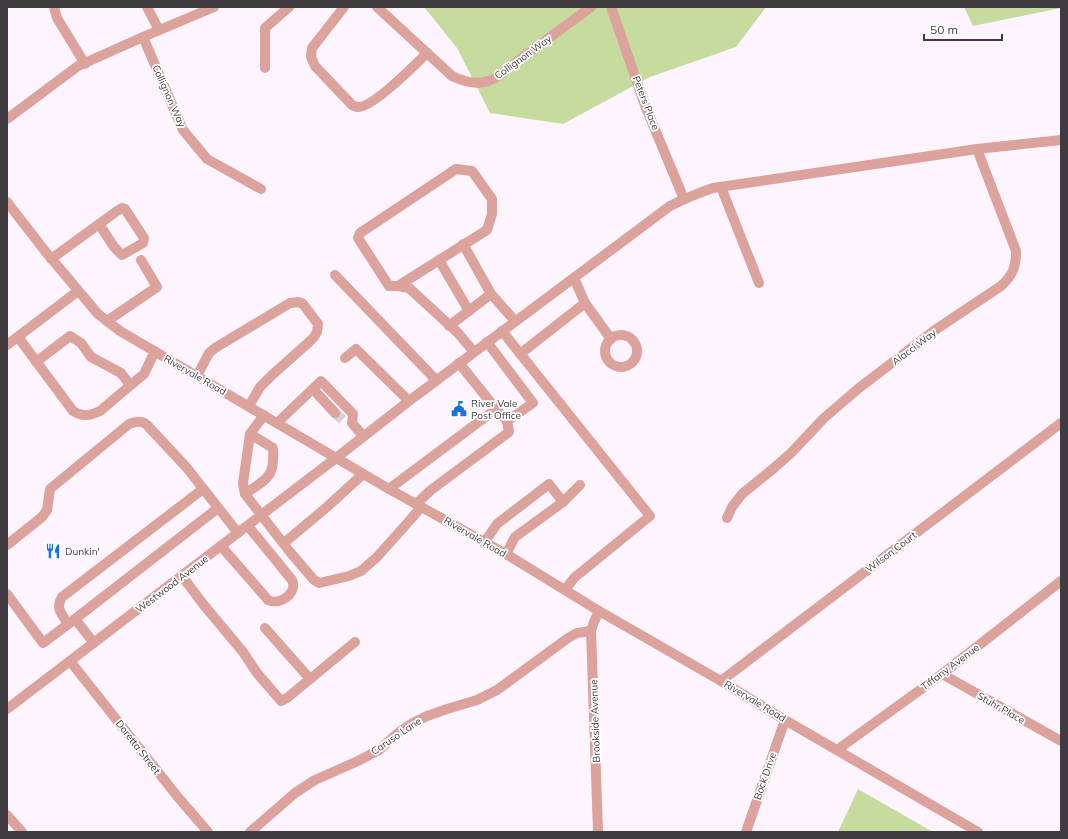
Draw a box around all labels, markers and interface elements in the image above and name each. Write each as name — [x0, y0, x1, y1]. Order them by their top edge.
scale bar — [924, 16, 1002, 42]
text: 50 m — [930, 22, 958, 37]
street label: Collignon Way — [492, 32, 555, 82]
street label: Collignon Way — [149, 63, 189, 130]
street label: Peters Place — [630, 74, 662, 132]
street label: Alacci Way — [889, 326, 939, 368]
street label: Rivervale Road — [161, 352, 229, 398]
place label: River Vale Post Office — [471, 397, 521, 422]
public building icon: River Vale Post Office — [450, 400, 468, 418]
street label: Rivervale Road — [441, 514, 509, 560]
street label: Wilson Court — [863, 528, 919, 575]
restaurant icon: Dunkin' — [44, 542, 62, 560]
place label: Dunkin' — [65, 545, 100, 558]
street label: Westwood Avenue — [133, 552, 211, 616]
street label: Tiffany Avenue — [918, 641, 982, 693]
street label: Rivervale Road — [722, 677, 788, 725]
street label: Brookside Avenue — [587, 679, 603, 763]
street label: Stuhr Place — [975, 689, 1027, 727]
street label: Caruso Lane — [368, 714, 424, 758]
street label: Doretta Street — [113, 717, 164, 777]
street label: Bock Drive — [751, 751, 779, 801]

